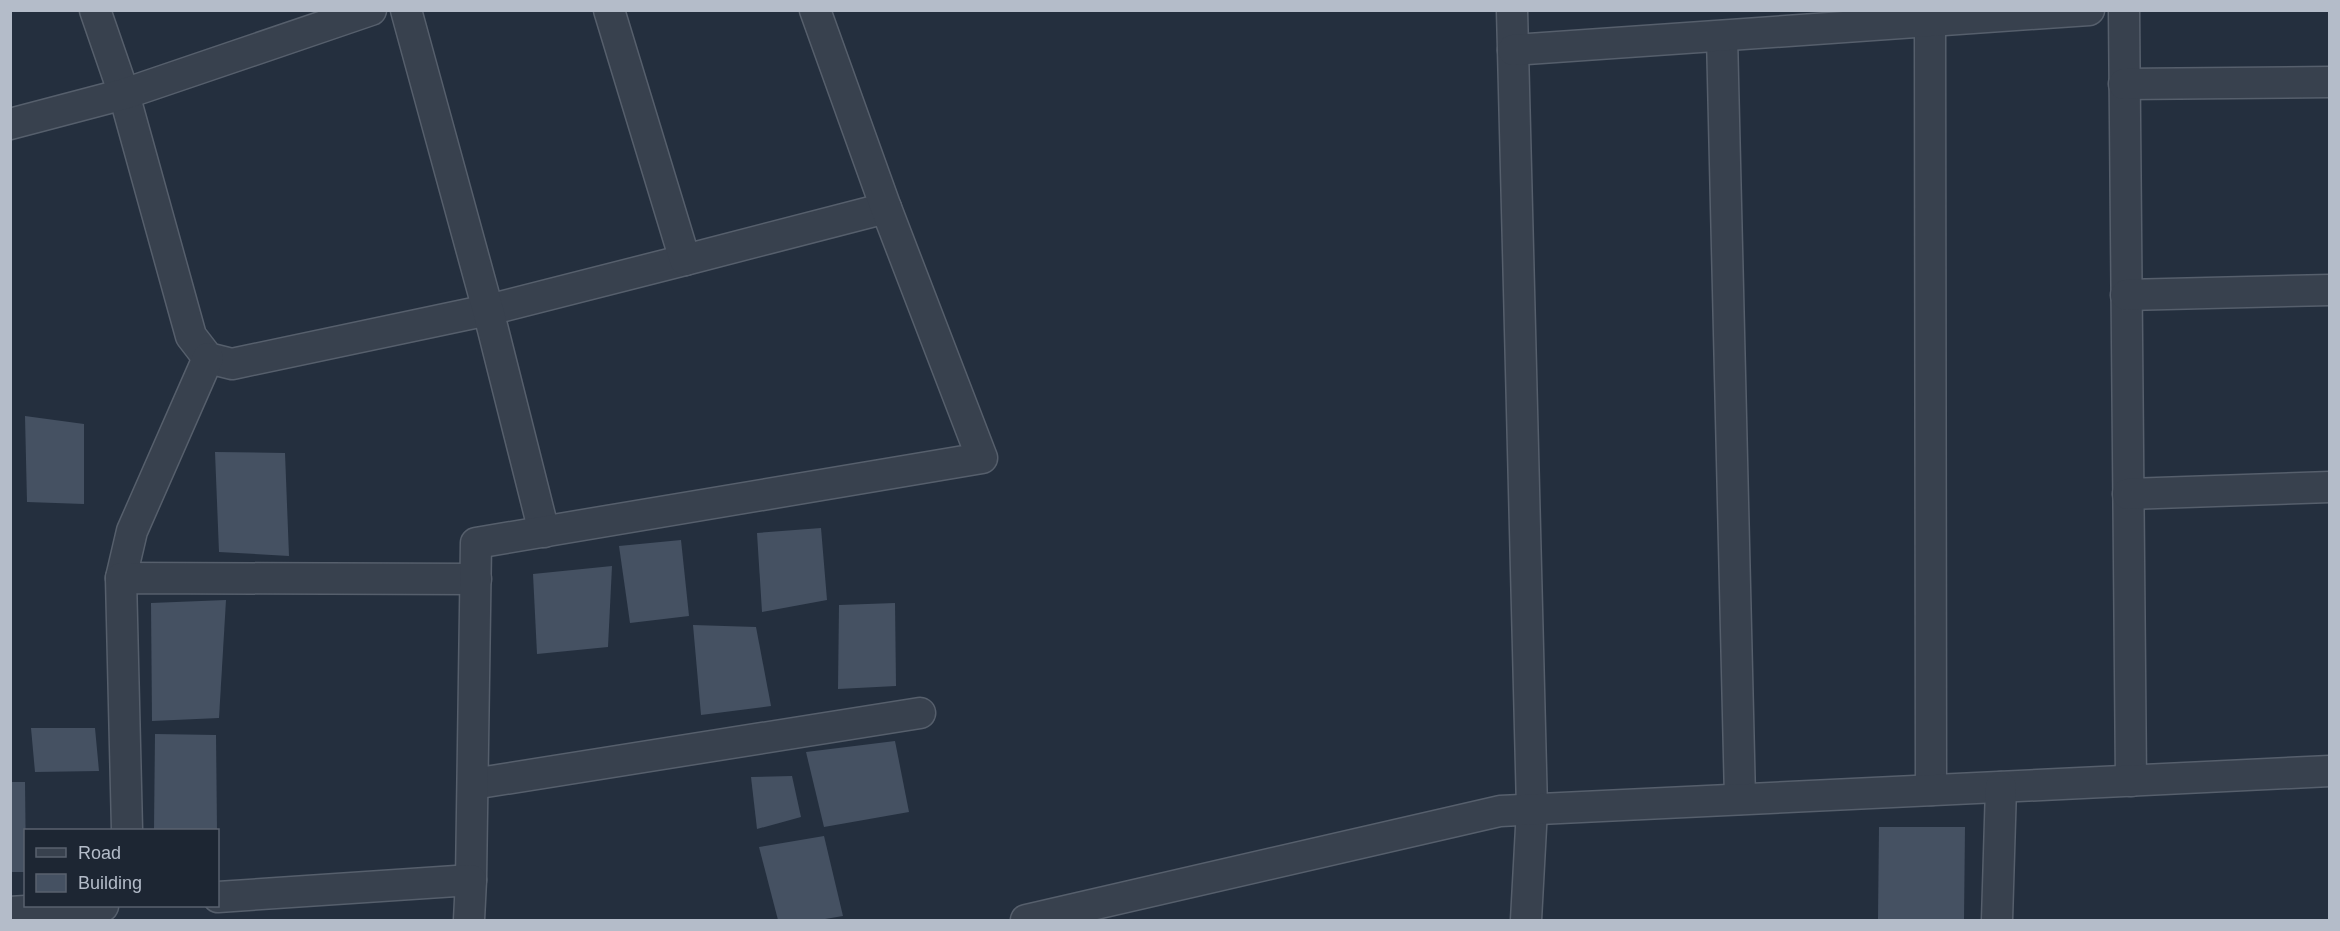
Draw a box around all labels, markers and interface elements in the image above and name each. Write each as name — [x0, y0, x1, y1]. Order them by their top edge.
legend — [24, 829, 219, 907]
text: Road — [78, 843, 121, 863]
text: Building — [78, 873, 142, 893]

